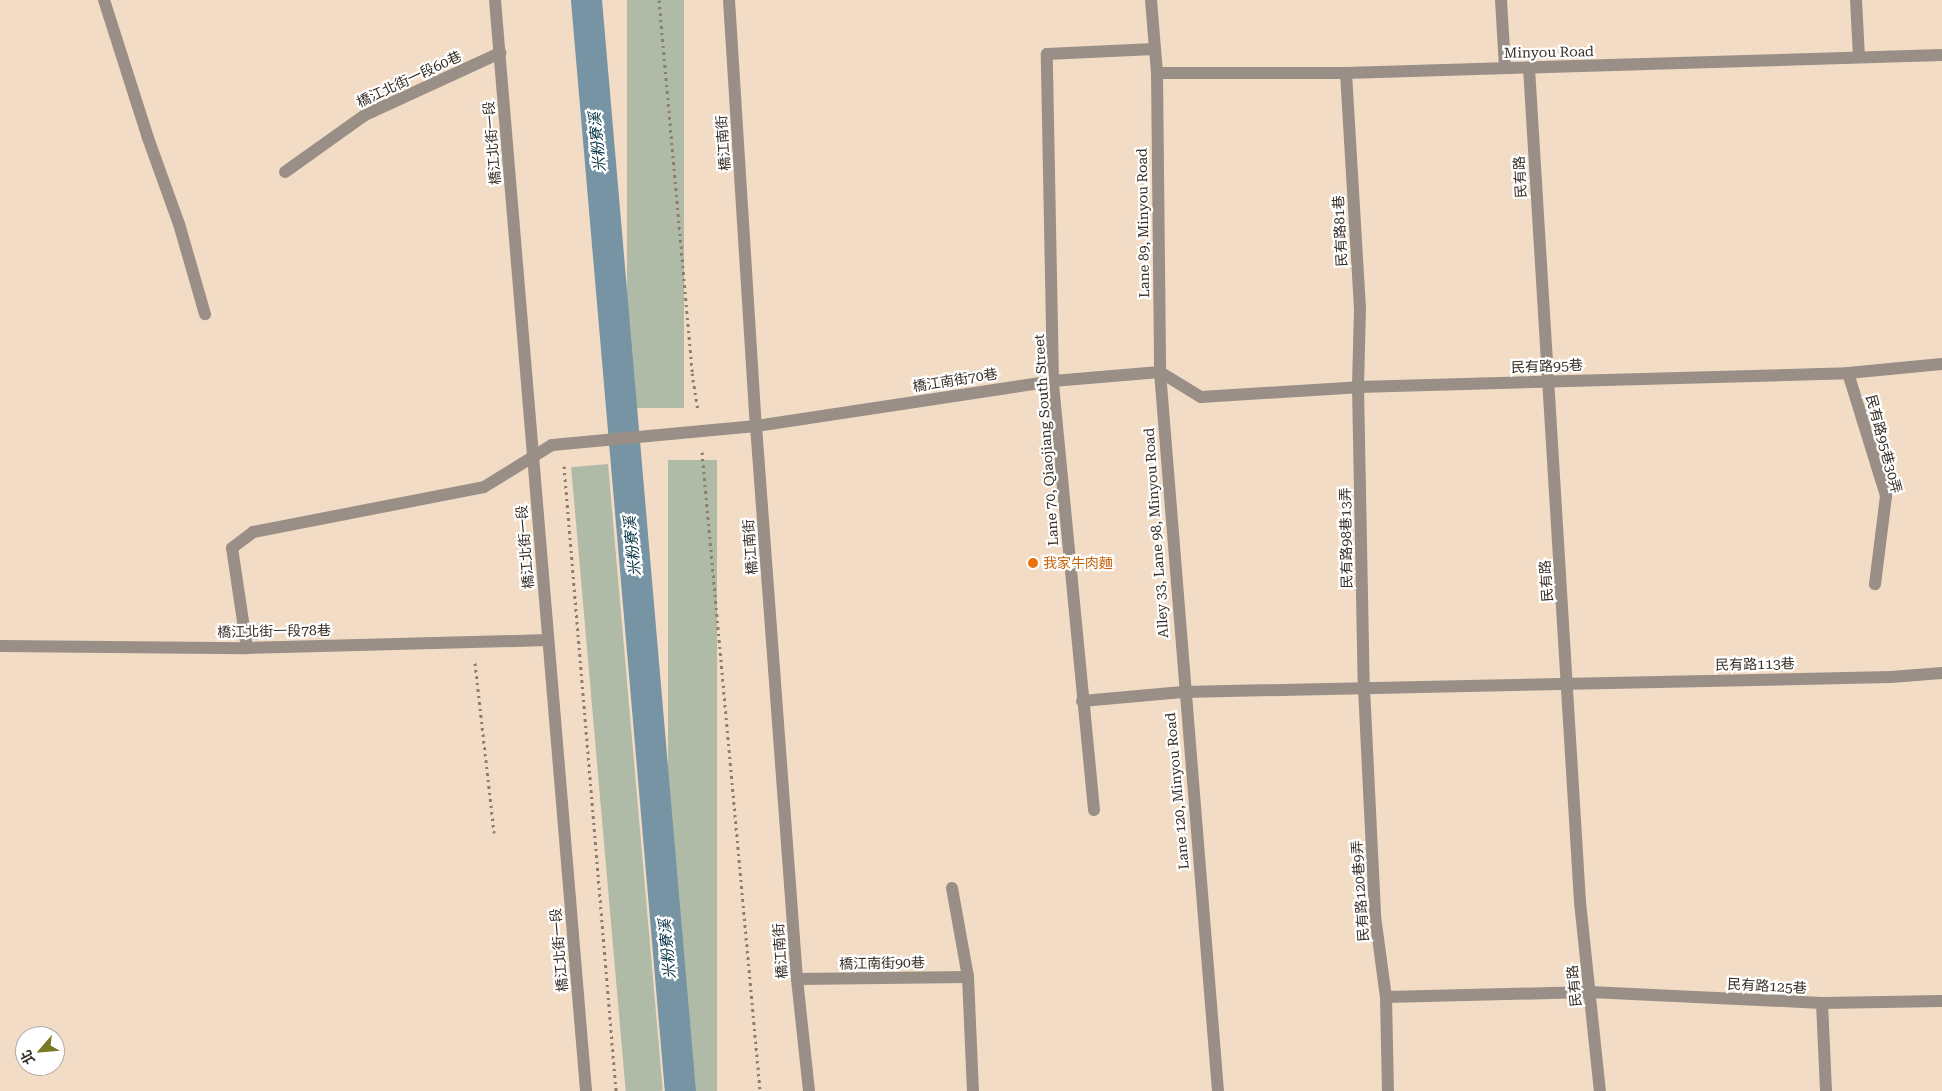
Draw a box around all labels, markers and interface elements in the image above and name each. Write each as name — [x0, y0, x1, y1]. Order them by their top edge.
street label: Minyou Road — [1504, 43, 1594, 61]
street label: 橋江北街一段60巷 — [354, 47, 464, 111]
street label: 橋江北街一段 — [480, 100, 504, 186]
water label: 米粉寮溪 — [586, 111, 610, 173]
street label: 橋江南街 — [713, 114, 733, 172]
street label: Lane 89, Minyou Road — [1133, 148, 1153, 298]
street label: 民有路 — [1511, 156, 1529, 198]
street label: 民有路81巷 — [1330, 195, 1350, 267]
street label: Lane 70, Qiaojiang South Street — [1030, 333, 1062, 547]
street label: 民有路95巷 — [1511, 356, 1583, 376]
street label: 橋江南街70巷 — [911, 365, 999, 395]
street label: 民有路95巷30弄 — [1863, 393, 1905, 495]
street label: Alley 33, Lane 98, Minyou Road — [1140, 427, 1172, 639]
street label: 民有路98巷13弄 — [1337, 487, 1355, 589]
street label: 橋江北街一段 — [513, 504, 537, 590]
water label: 米粉寮溪 — [621, 515, 645, 577]
street label: 橋江南街 — [740, 518, 760, 576]
place label: 我家牛肉麵 — [1043, 555, 1113, 571]
marker: 我家牛肉麵 — [1027, 557, 1039, 569]
street label: 民有路 — [1536, 559, 1556, 603]
street label: 橋江北街一段78巷 — [217, 622, 331, 640]
street label: 民有路113巷 — [1715, 655, 1795, 673]
street label: Lane 120, Minyou Road — [1162, 712, 1192, 870]
street label: 民有路120巷9弄 — [1348, 840, 1372, 942]
street label: 橋江北街一段 — [547, 907, 571, 993]
water label: 米粉寮溪 — [656, 918, 680, 980]
street label: 橋江南街 — [770, 922, 790, 980]
street label: 橋江南街90巷 — [839, 954, 925, 972]
street label: 民有路 — [1563, 964, 1585, 1008]
street label: 民有路125巷 — [1727, 976, 1807, 996]
north arrow — [15, 1026, 65, 1076]
text: 北 — [17, 1047, 38, 1067]

